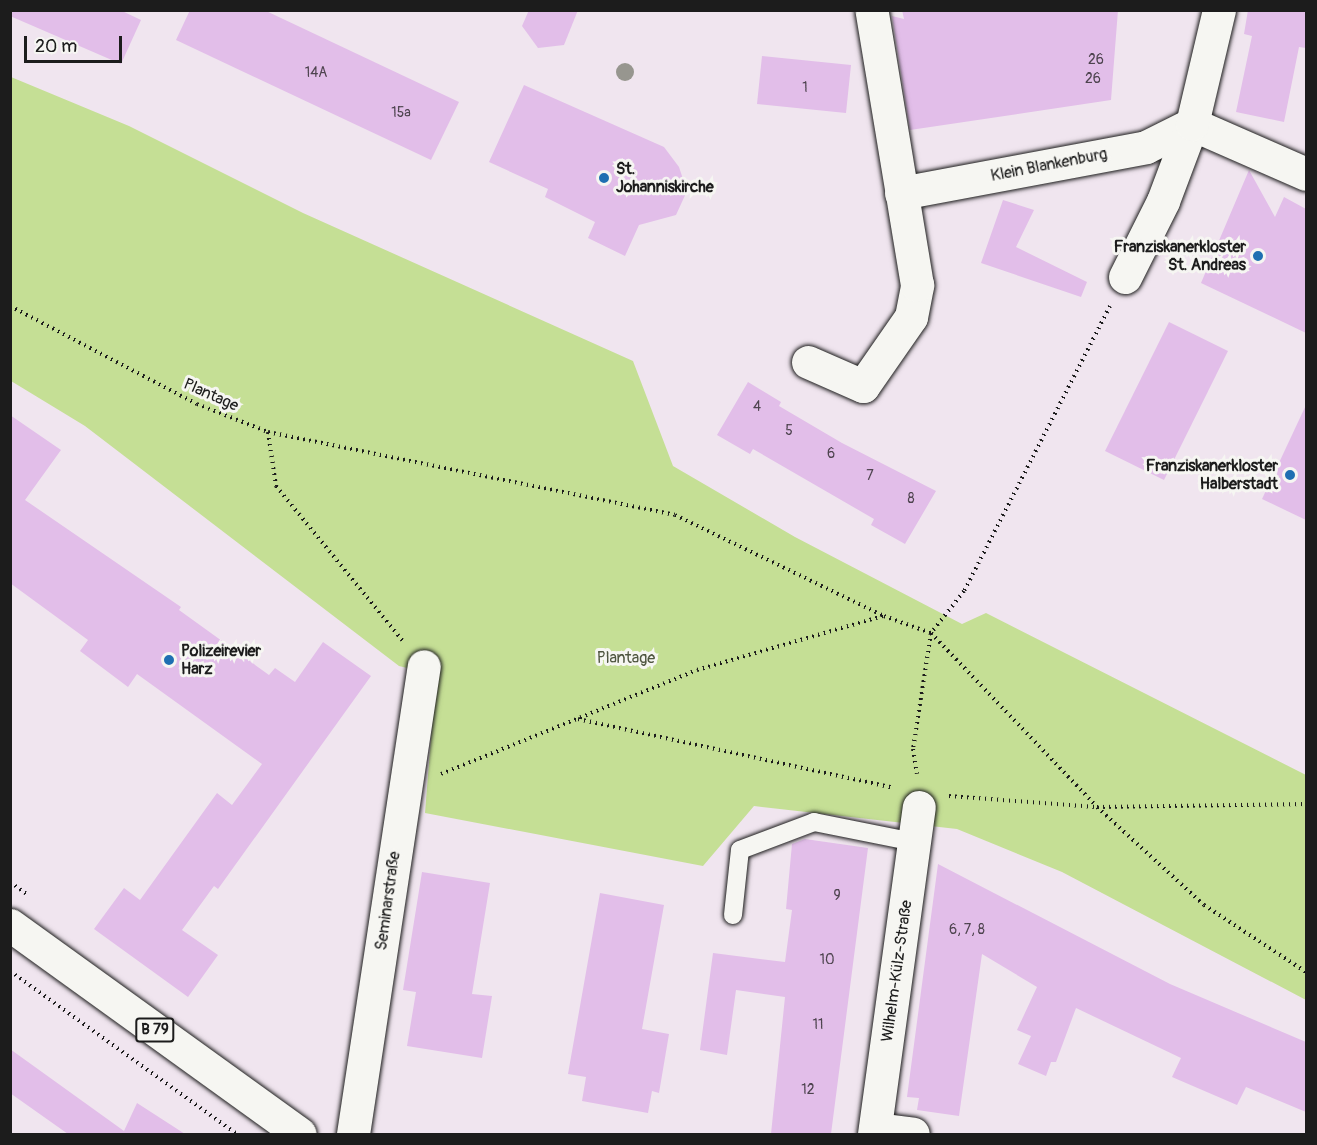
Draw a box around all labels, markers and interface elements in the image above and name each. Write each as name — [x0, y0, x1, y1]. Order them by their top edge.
scale bar — [27, 24, 124, 62]
text: 20 m — [35, 35, 77, 58]
house number: 26 — [1088, 52, 1104, 68]
house number: 14A — [305, 65, 327, 81]
house number: 26 — [1085, 71, 1101, 87]
house number: 1 — [802, 80, 808, 96]
house number: 15a — [391, 105, 411, 121]
street label: Klein Blankenburg — [989, 144, 1109, 186]
place label: St. Johanniskirche — [616, 159, 714, 197]
marker: St. Johanniskirche — [597, 171, 611, 185]
place label: Franziskanerkloster St. Andreas — [1114, 237, 1246, 275]
marker: Franziskanerkloster St. Andreas — [1251, 249, 1265, 263]
street label: Plantage — [180, 374, 242, 416]
house number: 4 — [753, 399, 761, 415]
house number: 5 — [785, 423, 793, 439]
house number: 6 — [827, 446, 835, 462]
place label: Franziskanerkloster Halberstadt — [1146, 456, 1278, 494]
house number: 7 — [866, 468, 874, 484]
marker: Franziskanerkloster Halberstadt — [1283, 468, 1297, 482]
house number: 8 — [907, 491, 915, 507]
place label: Polizeirevier Harz — [181, 641, 261, 679]
park label: Plantage — [597, 648, 655, 668]
marker: Polizeirevier Harz — [162, 653, 176, 667]
street label: Seminarstraße — [372, 850, 404, 952]
house number: 9 — [833, 888, 841, 904]
street label: Wilhelm-Külz-Straße — [878, 899, 916, 1043]
house number: 6, 7, 8 — [949, 922, 985, 938]
house number: 10 — [819, 952, 835, 968]
house number: 11 — [813, 1017, 823, 1033]
road number: B 79 — [134, 1018, 176, 1042]
house number: 12 — [801, 1082, 815, 1098]

